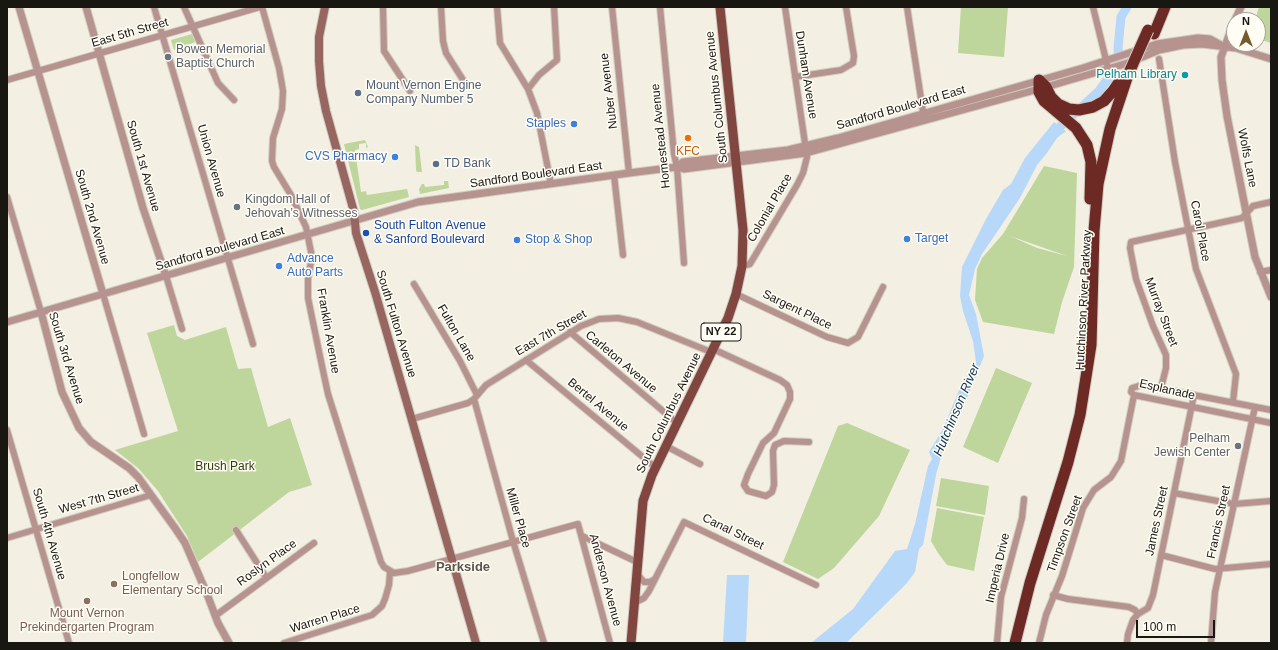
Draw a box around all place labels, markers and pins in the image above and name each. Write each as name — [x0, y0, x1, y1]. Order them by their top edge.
place label: Bowen Memorial Baptist Church — [176, 43, 265, 71]
marker: Bowen Memorial Baptist Church — [163, 52, 173, 62]
place label: Pelham Library — [1096, 68, 1177, 82]
marker: Pelham Library — [1180, 70, 1190, 80]
place label: Mount Vernon Engine Company Number 5 — [366, 79, 481, 107]
marker: Mount Vernon Engine Company Number 5 — [353, 88, 363, 98]
place label: Staples — [526, 117, 566, 131]
marker: Staples — [569, 119, 579, 129]
marker: KFC — [683, 133, 693, 143]
place label: KFC — [676, 145, 700, 159]
place label: CVS Pharmacy — [305, 150, 387, 164]
marker: CVS Pharmacy — [390, 152, 400, 162]
place label: TD Bank — [444, 157, 491, 171]
marker: TD Bank — [431, 159, 441, 169]
place label: Kingdom Hall of Jehovah’s Witnesses — [245, 193, 358, 221]
marker: Kingdom Hall of Jehovah’s Witnesses — [232, 202, 242, 212]
place label: South Fulton Avenue & Sanford Boulevard — [374, 219, 486, 247]
marker: South Fulton Avenue & Sanford Boulevard — [361, 228, 371, 238]
place label: Target — [915, 232, 948, 246]
place label: Stop & Shop — [525, 233, 592, 247]
marker: Target — [902, 234, 912, 244]
marker: Stop & Shop — [512, 235, 522, 245]
place label: Advance Auto Parts — [287, 252, 343, 280]
marker: Advance Auto Parts — [274, 261, 284, 271]
place label: Pelham Jewish Center — [1154, 432, 1230, 460]
marker: Pelham Jewish Center — [1233, 441, 1243, 451]
place label: Longfellow Elementary School — [122, 570, 223, 598]
marker: Longfellow Elementary School — [109, 579, 119, 589]
marker: Mount Vernon Prekindergarten Program — [82, 596, 92, 606]
place label: Mount Vernon Prekindergarten Program — [20, 607, 154, 635]

